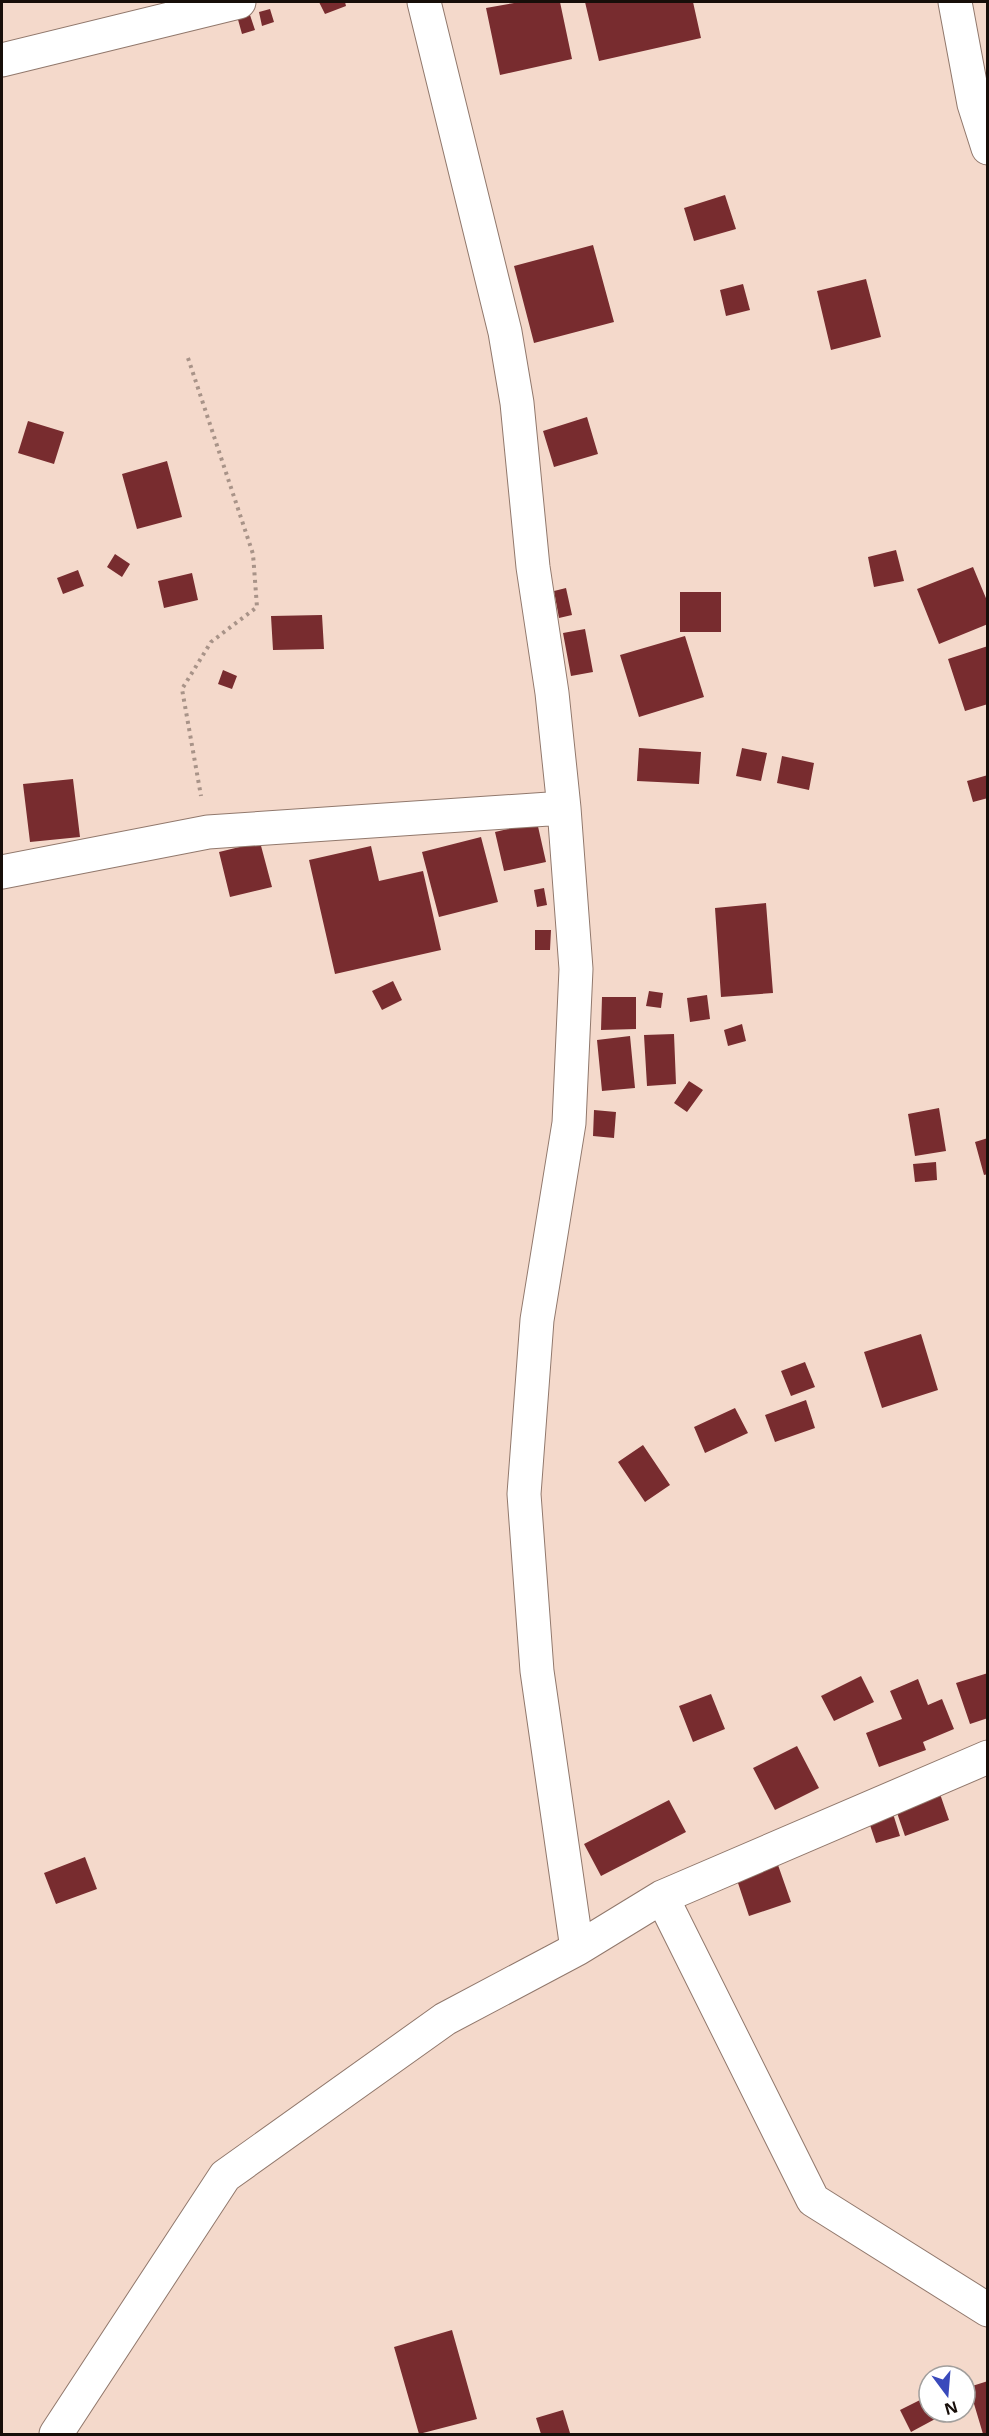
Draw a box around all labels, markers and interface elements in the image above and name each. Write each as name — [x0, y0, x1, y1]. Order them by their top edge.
north arrow — [917, 2364, 977, 2424]
text: N — [942, 2396, 960, 2421]

